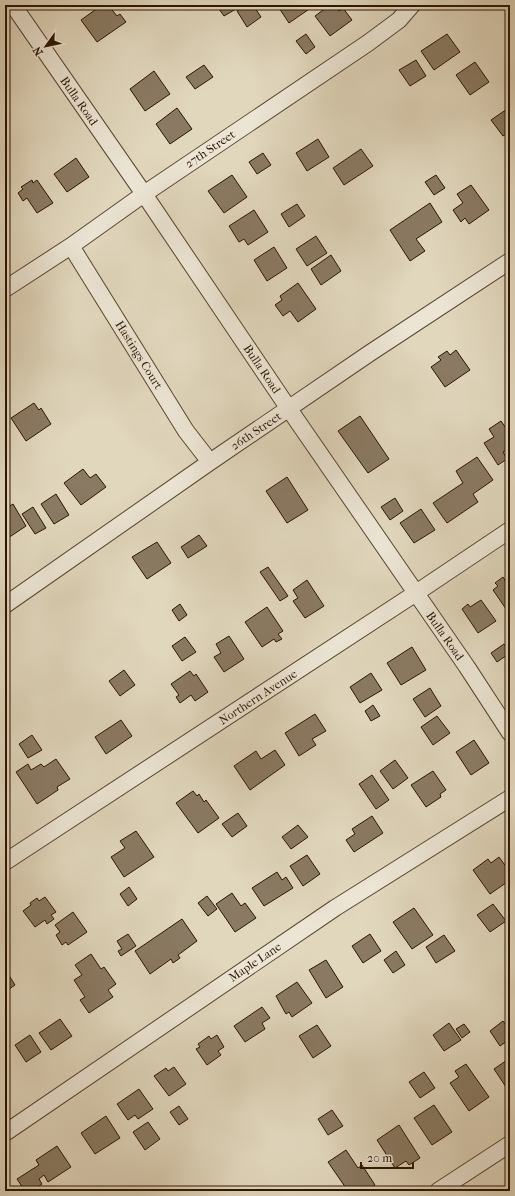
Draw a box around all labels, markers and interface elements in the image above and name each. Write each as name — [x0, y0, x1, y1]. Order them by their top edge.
north arrow — [26, 26, 66, 66]
text: N — [30, 44, 46, 58]
street label: Bulla Road — [57, 74, 101, 128]
street label: 27th Street — [182, 127, 238, 171]
street label: Hastings Court — [112, 318, 166, 392]
street label: Bulla Road — [241, 342, 284, 397]
street label: 26th Street — [228, 409, 285, 453]
street label: Bulla Road — [423, 609, 467, 663]
street label: Northern Avenue — [216, 666, 300, 727]
street label: Maple Lane — [226, 939, 284, 985]
scale bar — [361, 1144, 413, 1170]
text: 20 m — [367, 1151, 392, 1165]

